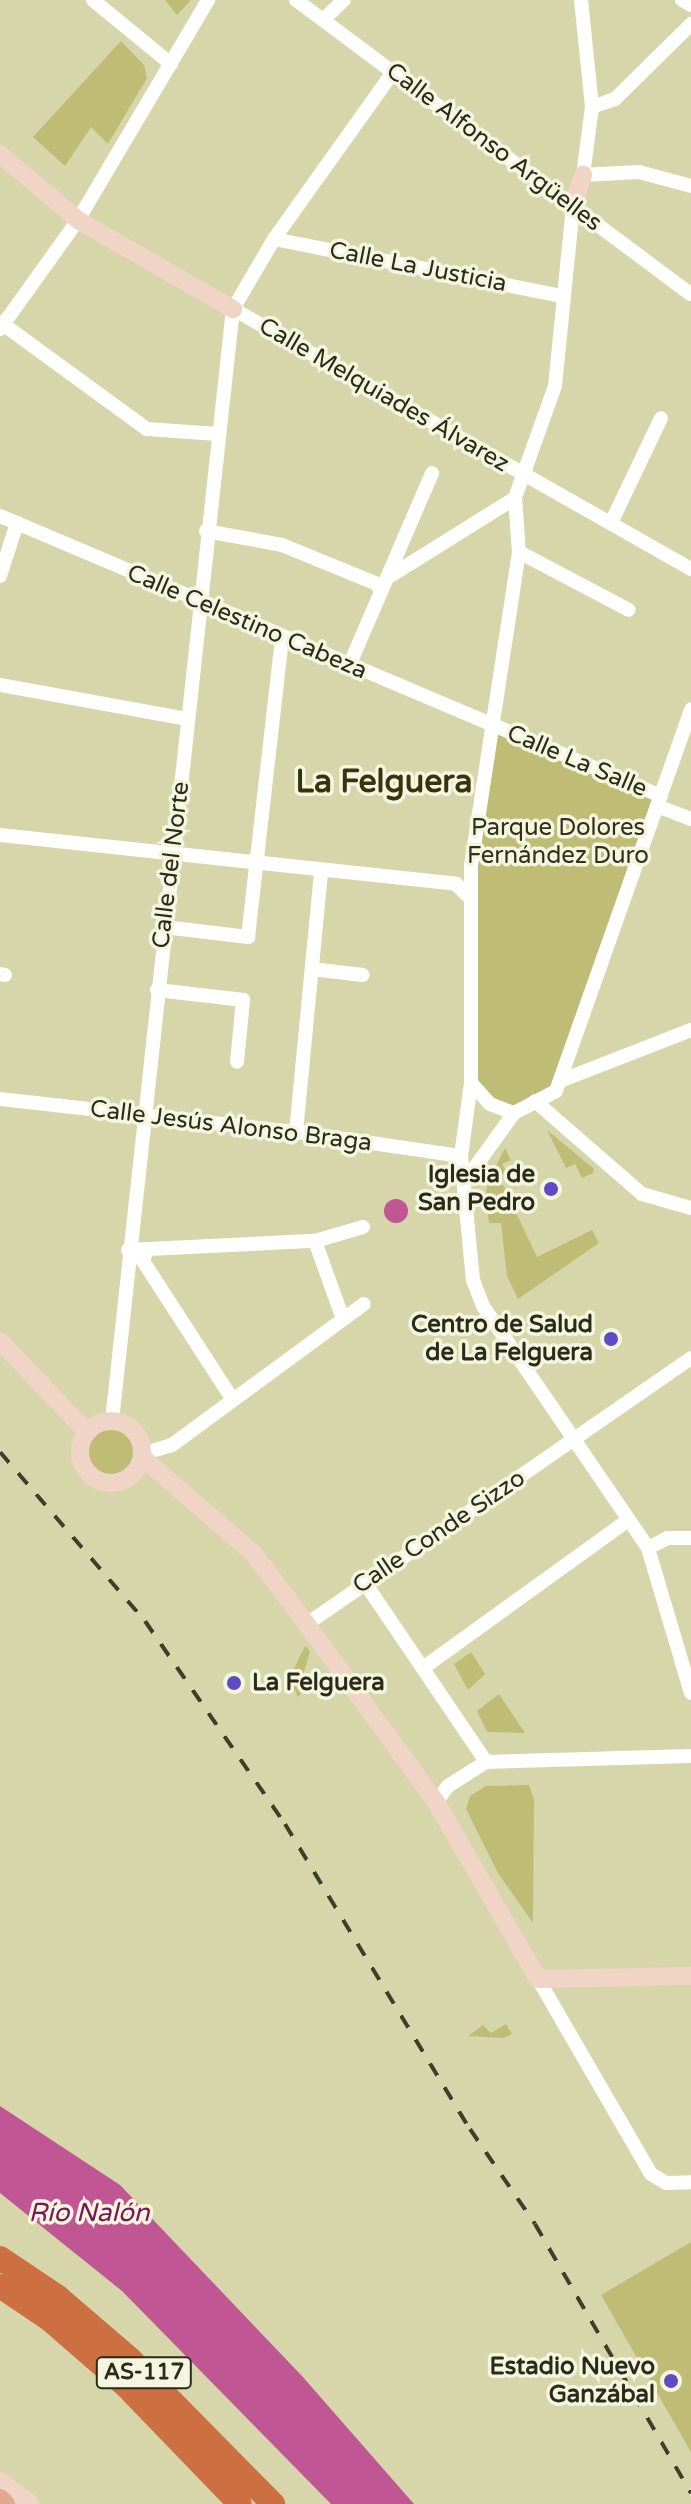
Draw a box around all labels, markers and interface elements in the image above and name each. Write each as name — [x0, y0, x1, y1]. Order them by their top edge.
street label: Calle Alfonso Argüelles — [380, 56, 608, 238]
street label: Calle La Justicia — [327, 236, 509, 298]
street label: Calle Melquiades Álvarez — [254, 311, 514, 479]
street label: Calle Celestino Cabeza — [123, 558, 371, 686]
street label: Calle La Salle — [503, 719, 651, 803]
district label: La Felguera — [295, 763, 473, 801]
street label: Calle del Norte — [146, 780, 196, 950]
park label: Parque Dolores Fernández Duro — [467, 814, 649, 870]
street label: Calle Jesús Alonso Braga — [88, 1094, 374, 1158]
place label: Iglesia de San Pedro — [418, 1161, 535, 1217]
marker: Iglesia de San Pedro — [542, 1180, 560, 1198]
place label: Centro de Salud de La Felguera — [411, 1311, 593, 1367]
marker: Centro de Salud de La Felguera — [600, 1328, 622, 1350]
street label: Calle Conde Sizzo — [347, 1464, 531, 1600]
place label: La Felguera — [252, 1669, 385, 1697]
marker: La Felguera — [223, 1672, 245, 1694]
water label: Río Nalón — [28, 2197, 150, 2229]
place label: Estadio Nuevo Ganzábal — [490, 2353, 655, 2409]
road number: AS-117 — [94, 2355, 194, 2391]
marker: Estadio Nuevo Ganzábal — [662, 2372, 680, 2390]

